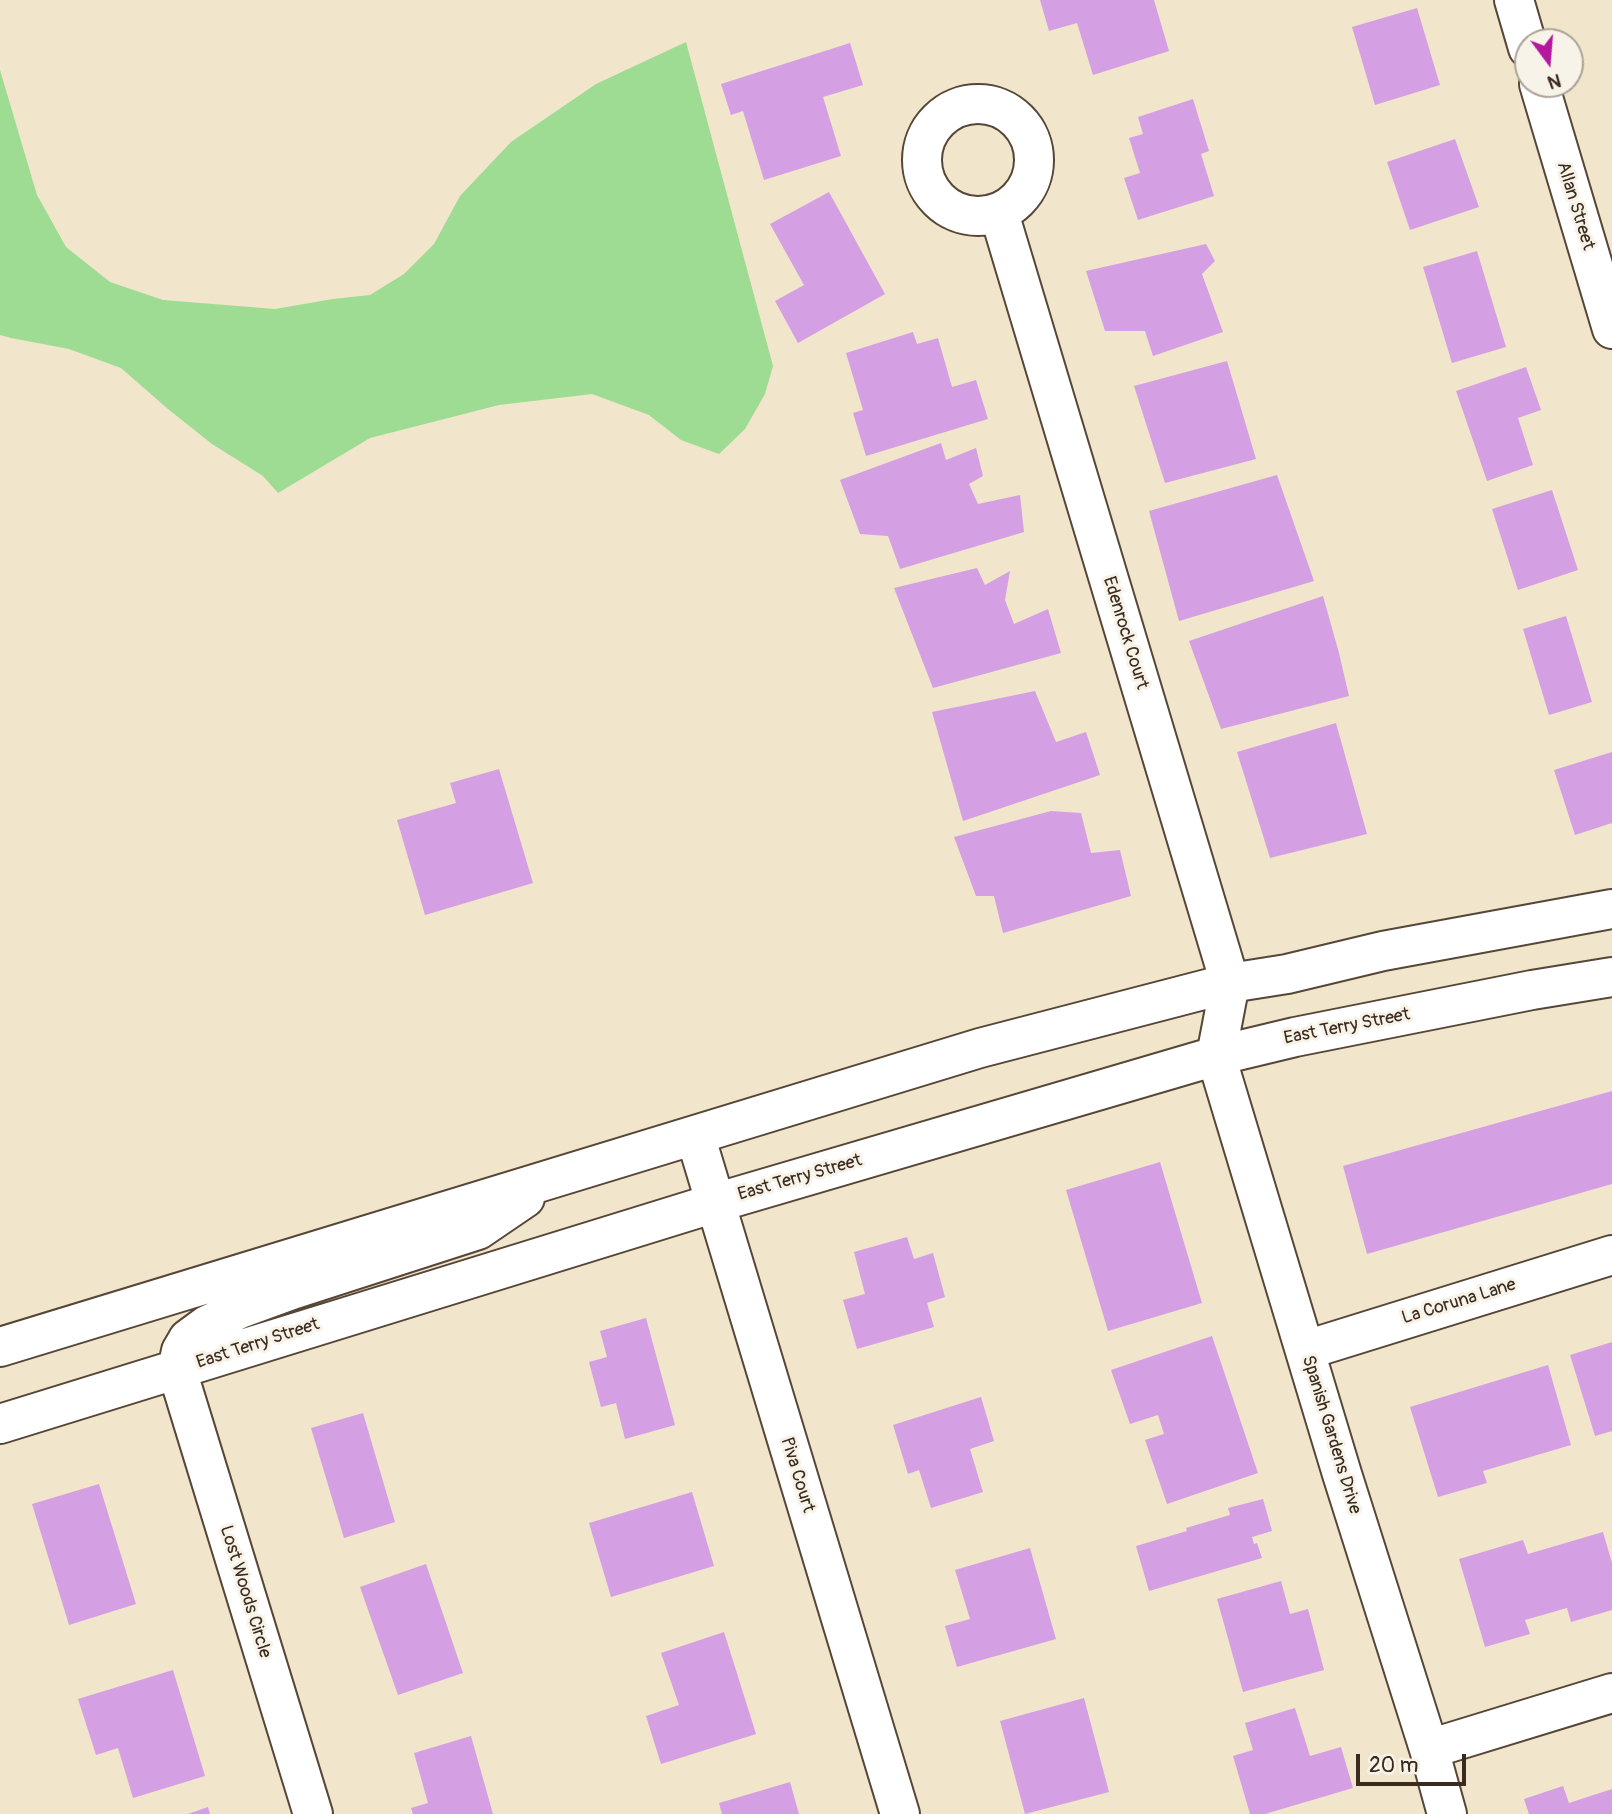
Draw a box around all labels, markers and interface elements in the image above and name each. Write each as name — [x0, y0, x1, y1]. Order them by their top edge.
north arrow — [1514, 28, 1584, 98]
text: N — [1545, 68, 1564, 95]
street label: Allan Street — [1551, 159, 1599, 253]
street label: Edenrock Court — [1098, 574, 1152, 692]
street label: East Terry Street — [1282, 1004, 1412, 1050]
street label: East Terry Street — [736, 1150, 864, 1206]
street label: La Coruna Lane — [1399, 1274, 1519, 1330]
street label: East Terry Street — [194, 1314, 322, 1374]
street label: Spanish Gardens Drive — [1297, 1353, 1365, 1517]
street label: Piva Court — [775, 1435, 819, 1515]
street label: Lost Woods Circle — [215, 1523, 275, 1661]
scale bar — [1360, 1741, 1470, 1785]
text: 20 m — [1369, 1752, 1418, 1779]

